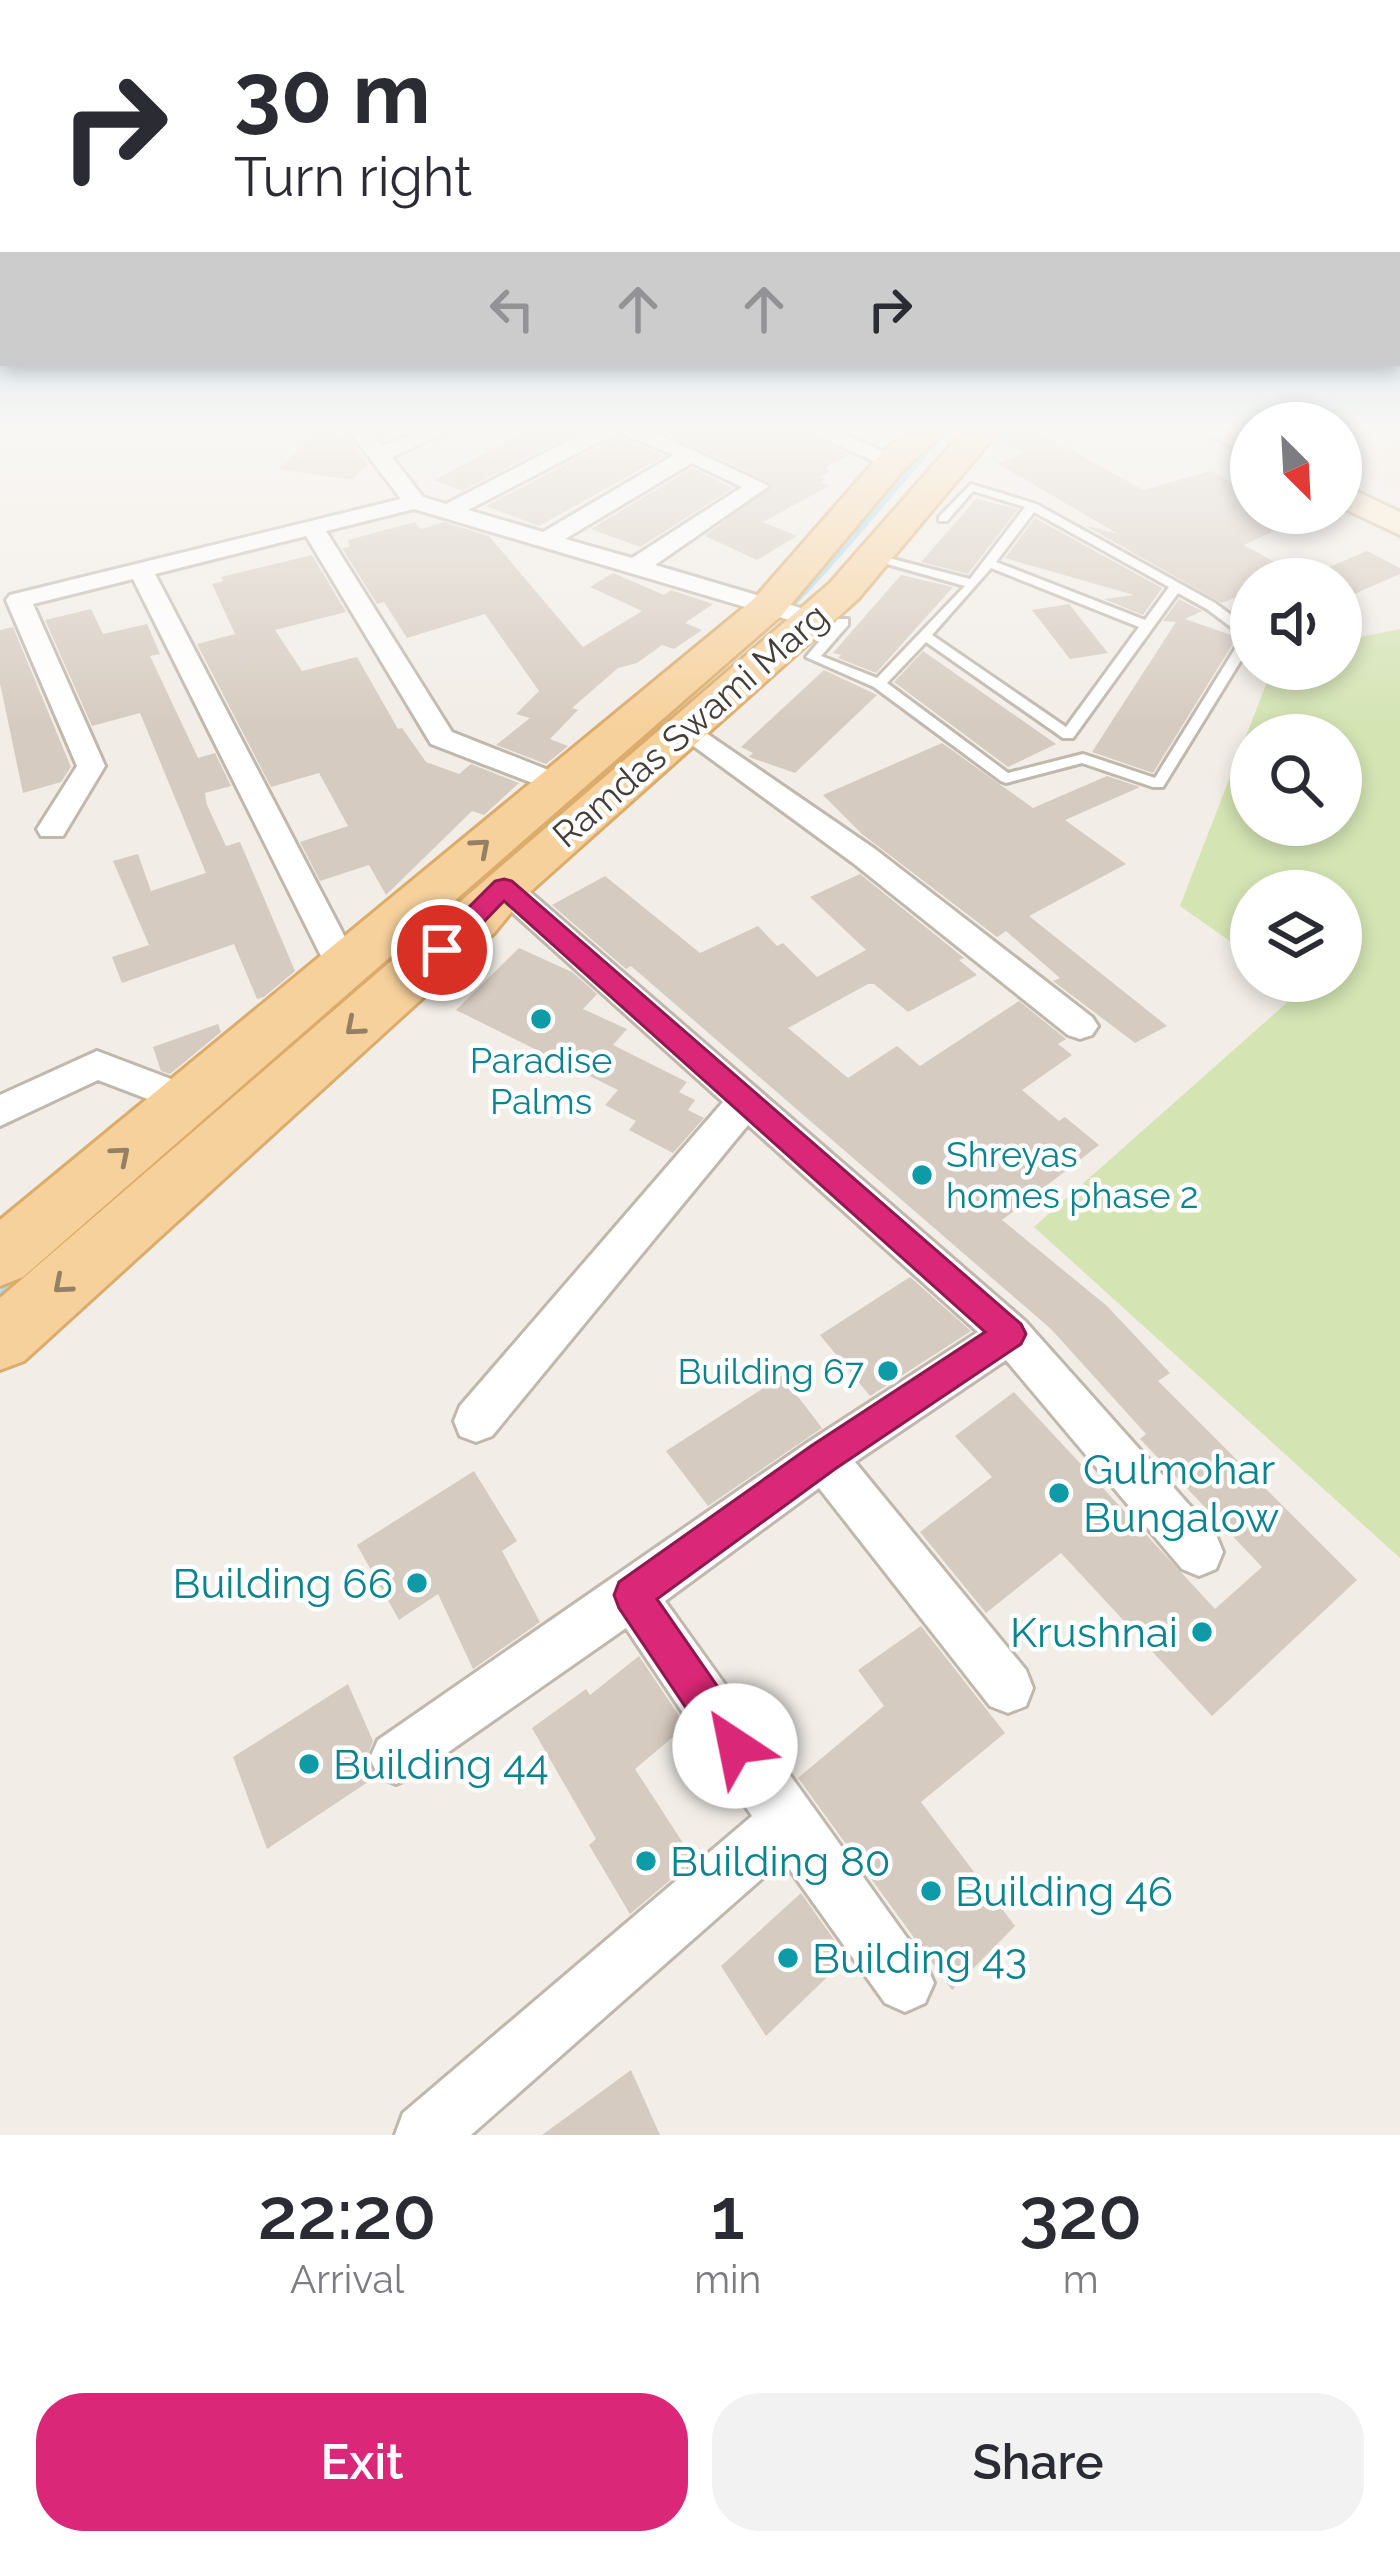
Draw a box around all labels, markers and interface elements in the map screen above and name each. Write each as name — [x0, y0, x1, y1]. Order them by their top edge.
text: 30 m — [234, 44, 431, 143]
icon: right — [36, 48, 192, 204]
text: Turn right — [234, 145, 472, 209]
icon: left — [479, 276, 545, 342]
icon: ahead — [605, 276, 671, 342]
icon: ahead — [731, 276, 797, 342]
icon: right — [857, 276, 923, 342]
north arrow — [1230, 402, 1362, 534]
map controls — [1230, 402, 1362, 1002]
button: sound — [1230, 558, 1362, 690]
street label: Ramdas Swami Marg — [544, 594, 836, 856]
button: search — [1230, 714, 1362, 846]
one-way arrow — [468, 840, 489, 861]
button: layers — [1230, 870, 1362, 1002]
pin — [391, 899, 493, 1001]
icon: arrive — [409, 917, 475, 983]
marker: Paradise Palms — [528, 1006, 554, 1032]
one-way arrow — [346, 1013, 368, 1034]
place label: Paradise Palms — [470, 1039, 612, 1122]
place label: Shreyas homes phase 2 — [946, 1133, 1198, 1216]
one-way arrow — [107, 1148, 129, 1170]
marker: Shreyas homes phase 2 — [909, 1162, 935, 1188]
one-way arrow — [54, 1271, 76, 1292]
place label: Building 67 — [677, 1350, 864, 1392]
marker: Building 67 — [875, 1358, 901, 1384]
place label: Gulmohar Bungalow — [1083, 1445, 1279, 1542]
marker: Gulmohar Bungalow — [1046, 1480, 1072, 1506]
place label: Building 66 — [172, 1559, 393, 1608]
marker: Building 66 — [404, 1570, 430, 1596]
place label: Krushnai — [1010, 1608, 1178, 1657]
marker: Krushnai — [1189, 1619, 1215, 1645]
position arrow — [672, 1683, 798, 1809]
place label: Building 44 — [333, 1740, 549, 1789]
marker: Building 44 — [296, 1751, 322, 1777]
place label: Building 80 — [670, 1837, 891, 1886]
marker: Building 80 — [633, 1848, 659, 1874]
place label: Building 46 — [955, 1867, 1173, 1916]
marker: Building 46 — [918, 1878, 944, 1904]
place label: Building 43 — [812, 1934, 1027, 1983]
marker: Building 43 — [775, 1945, 801, 1971]
text: 22:20 — [258, 2171, 437, 2256]
text: 1 — [711, 2171, 745, 2256]
text: 320 — [1019, 2171, 1142, 2256]
text: Arrival — [290, 2256, 404, 2302]
text: min — [694, 2256, 761, 2302]
text: m — [1063, 2256, 1099, 2302]
button: Exit — [36, 2393, 688, 2531]
button: Share — [712, 2393, 1364, 2531]

